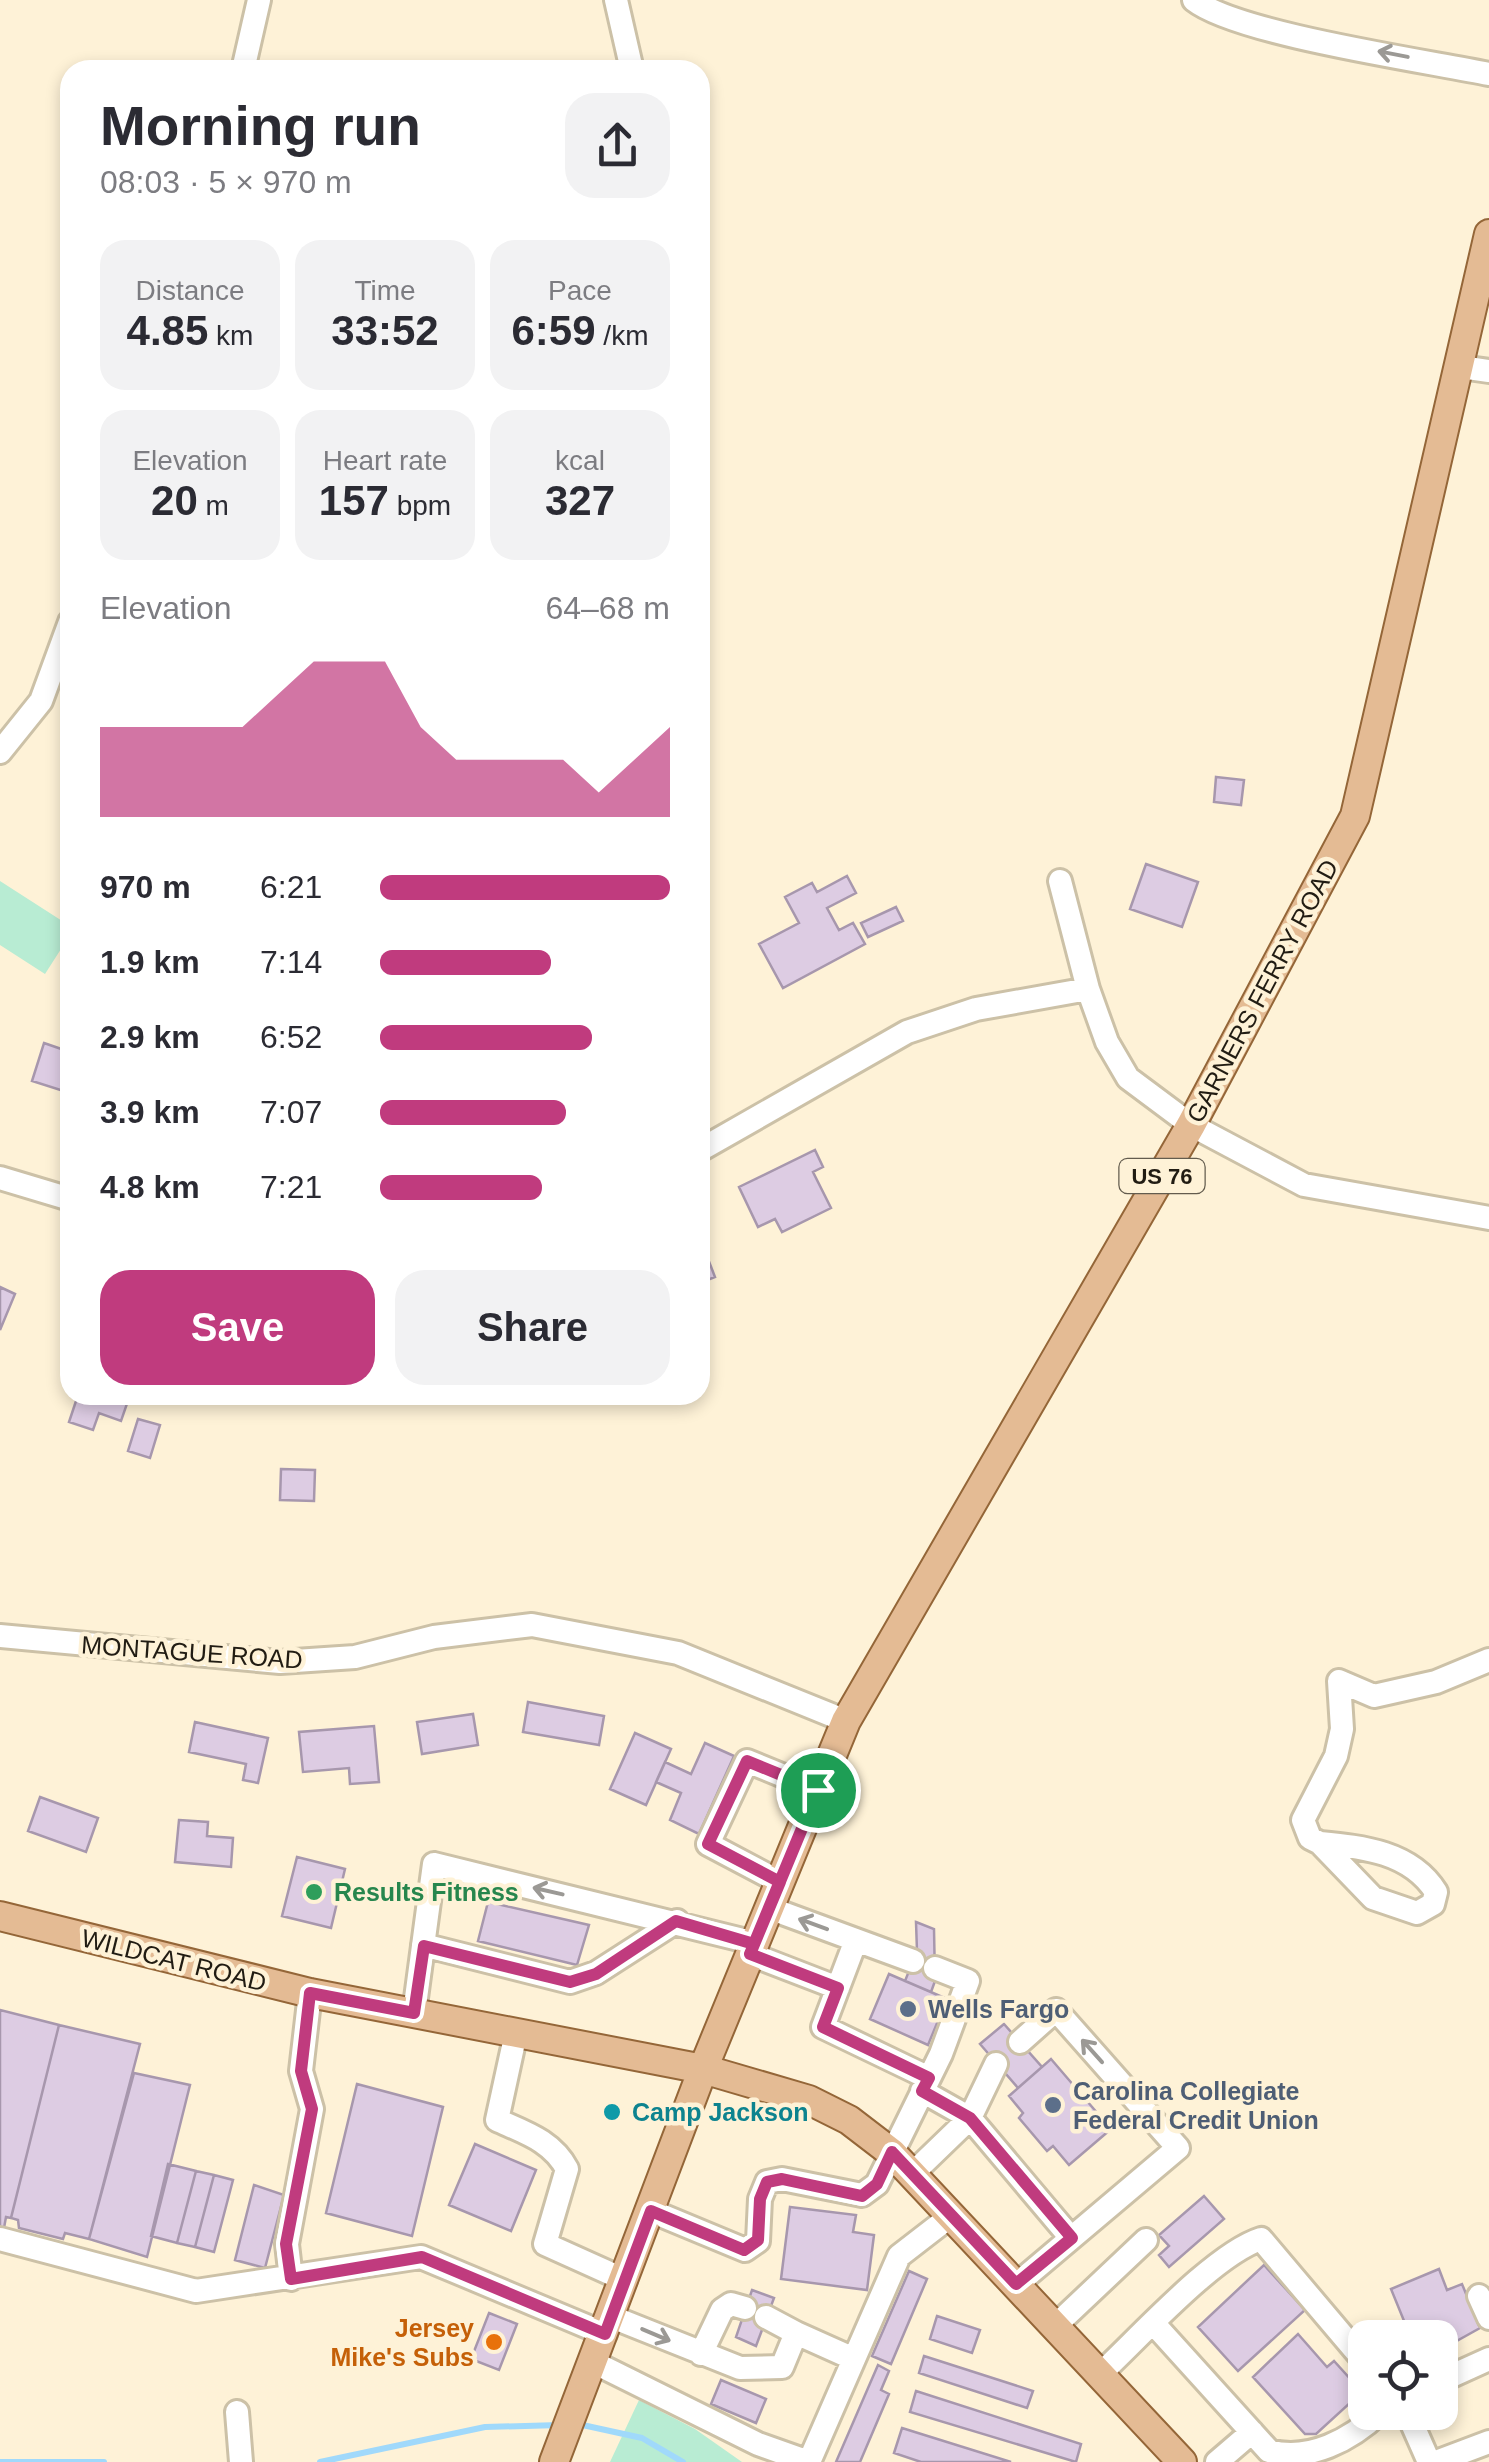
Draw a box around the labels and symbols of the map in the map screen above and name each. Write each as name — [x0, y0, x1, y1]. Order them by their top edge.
one-way arrow — [1378, 44, 1410, 63]
street label: GARNERS FERRY ROAD — [1181, 855, 1343, 1127]
road number: US 76 — [1120, 1159, 1204, 1193]
street label: MONTAGUE ROAD — [80, 1630, 304, 1674]
pin — [776, 1748, 861, 1833]
place label: Results Fitness — [334, 1878, 519, 1906]
marker: Results Fitness — [303, 1881, 325, 1903]
one-way arrow — [532, 1881, 564, 1899]
one-way arrow — [798, 1914, 829, 1932]
street label: WILDCAT ROAD — [79, 1924, 269, 1996]
place label: Wells Fargo — [928, 1995, 1069, 2023]
marker: Wells Fargo — [897, 1998, 919, 2020]
one-way arrow — [1081, 2039, 1104, 2064]
place label: Carolina Collegiate Federal Credit Union — [1073, 2077, 1319, 2134]
marker: Carolina Collegiate Federal Credit Union — [1042, 2094, 1064, 2116]
place label: Camp Jackson — [632, 2098, 808, 2126]
marker: Camp Jackson — [601, 2101, 623, 2123]
place label: Jersey Mike's Subs — [331, 2314, 474, 2371]
one-way arrow — [640, 2327, 671, 2345]
marker: Jersey Mike's Subs — [483, 2331, 505, 2353]

